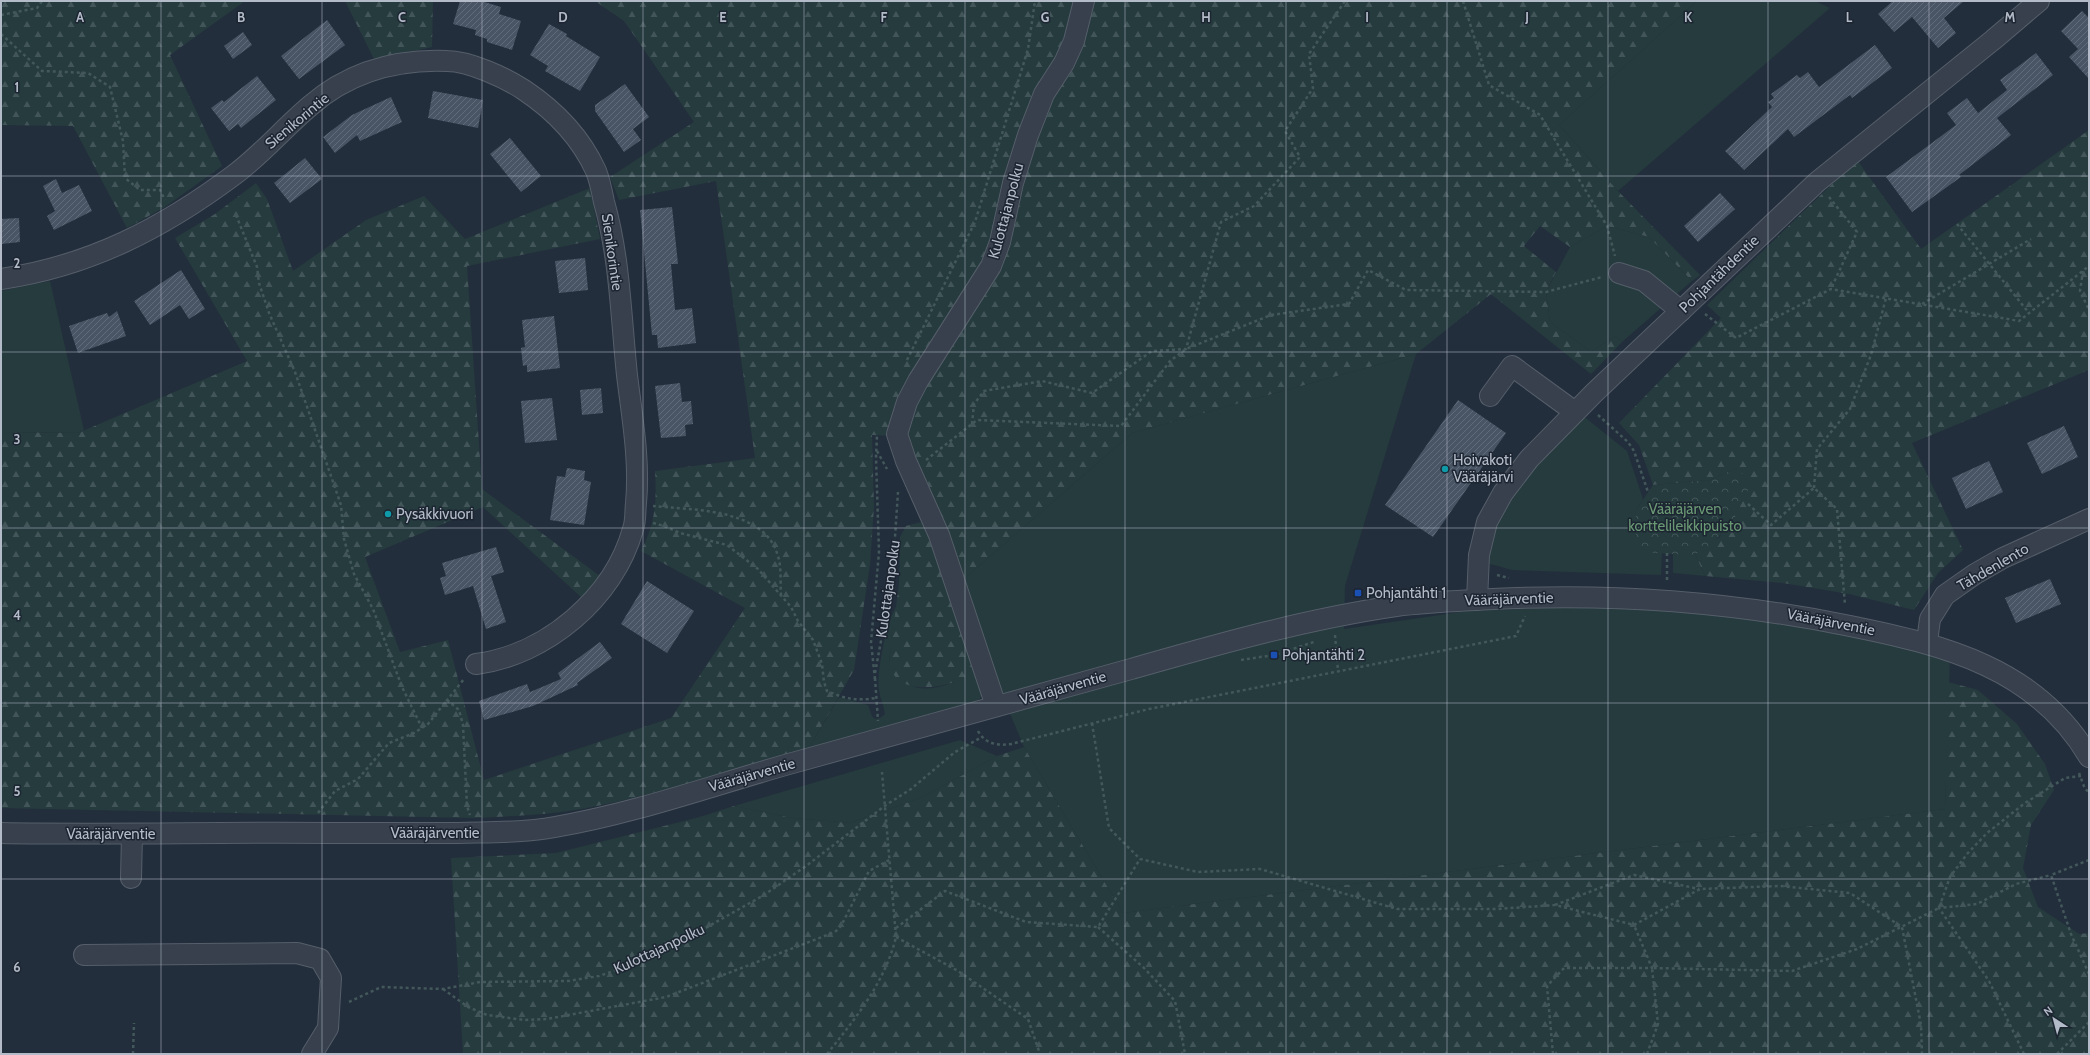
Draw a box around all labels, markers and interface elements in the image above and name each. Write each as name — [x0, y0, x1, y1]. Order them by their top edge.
text: A — [76, 9, 85, 25]
text: B — [237, 9, 245, 25]
text: C — [398, 9, 406, 25]
text: D — [558, 9, 568, 25]
text: E — [719, 9, 727, 25]
text: F — [881, 9, 888, 25]
text: G — [1041, 9, 1050, 25]
text: H — [1201, 9, 1211, 25]
text: I — [1365, 9, 1369, 25]
text: J — [1524, 9, 1529, 25]
text: K — [1684, 9, 1693, 25]
text: L — [1846, 9, 1853, 25]
text: M — [2005, 9, 2016, 25]
text: 1 — [15, 79, 19, 95]
street label: Sienikorintie — [261, 89, 333, 153]
street label: Kulottajanpolku — [985, 161, 1027, 261]
street label: Sienikorintie — [598, 212, 626, 292]
street label: Pohjantähdentie — [1675, 231, 1763, 317]
text: 2 — [14, 255, 21, 271]
text: 3 — [13, 431, 21, 447]
place label: Hoivakoti Vääräjärvi — [1453, 451, 1513, 486]
marker: Hoivakoti Vääräjärvi — [1440, 464, 1450, 474]
park label: Vääräjärven korttelileikkipuisto — [1628, 500, 1742, 535]
place label: Pysäkkivuori — [396, 505, 474, 523]
marker: Pysäkkivuori — [383, 509, 393, 519]
street label: Kulottajanpolku — [872, 539, 904, 639]
street label: Tähdenlento — [1954, 539, 2032, 595]
place label: Pohjantähti 1 — [1366, 584, 1446, 602]
marker: Pohjantähti 1 — [1353, 588, 1363, 598]
street label: Vääräjärventie — [1464, 588, 1554, 610]
street label: Vääräjärventie — [1786, 605, 1877, 639]
text: 4 — [13, 607, 21, 623]
place label: Pohjantähti 2 — [1282, 646, 1365, 664]
marker: Pohjantähti 2 — [1269, 650, 1279, 660]
street label: Vääräjärventie — [1018, 667, 1109, 709]
street label: Vääräjärventie — [707, 754, 798, 796]
text: 5 — [14, 783, 21, 799]
street label: Vääräjärventie — [390, 824, 480, 842]
street label: Vääräjärventie — [66, 825, 156, 843]
street label: Kulottajanpolku — [611, 920, 707, 978]
text: 6 — [13, 959, 21, 975]
north arrow — [2034, 999, 2074, 1039]
text: N — [2041, 1003, 2055, 1019]

